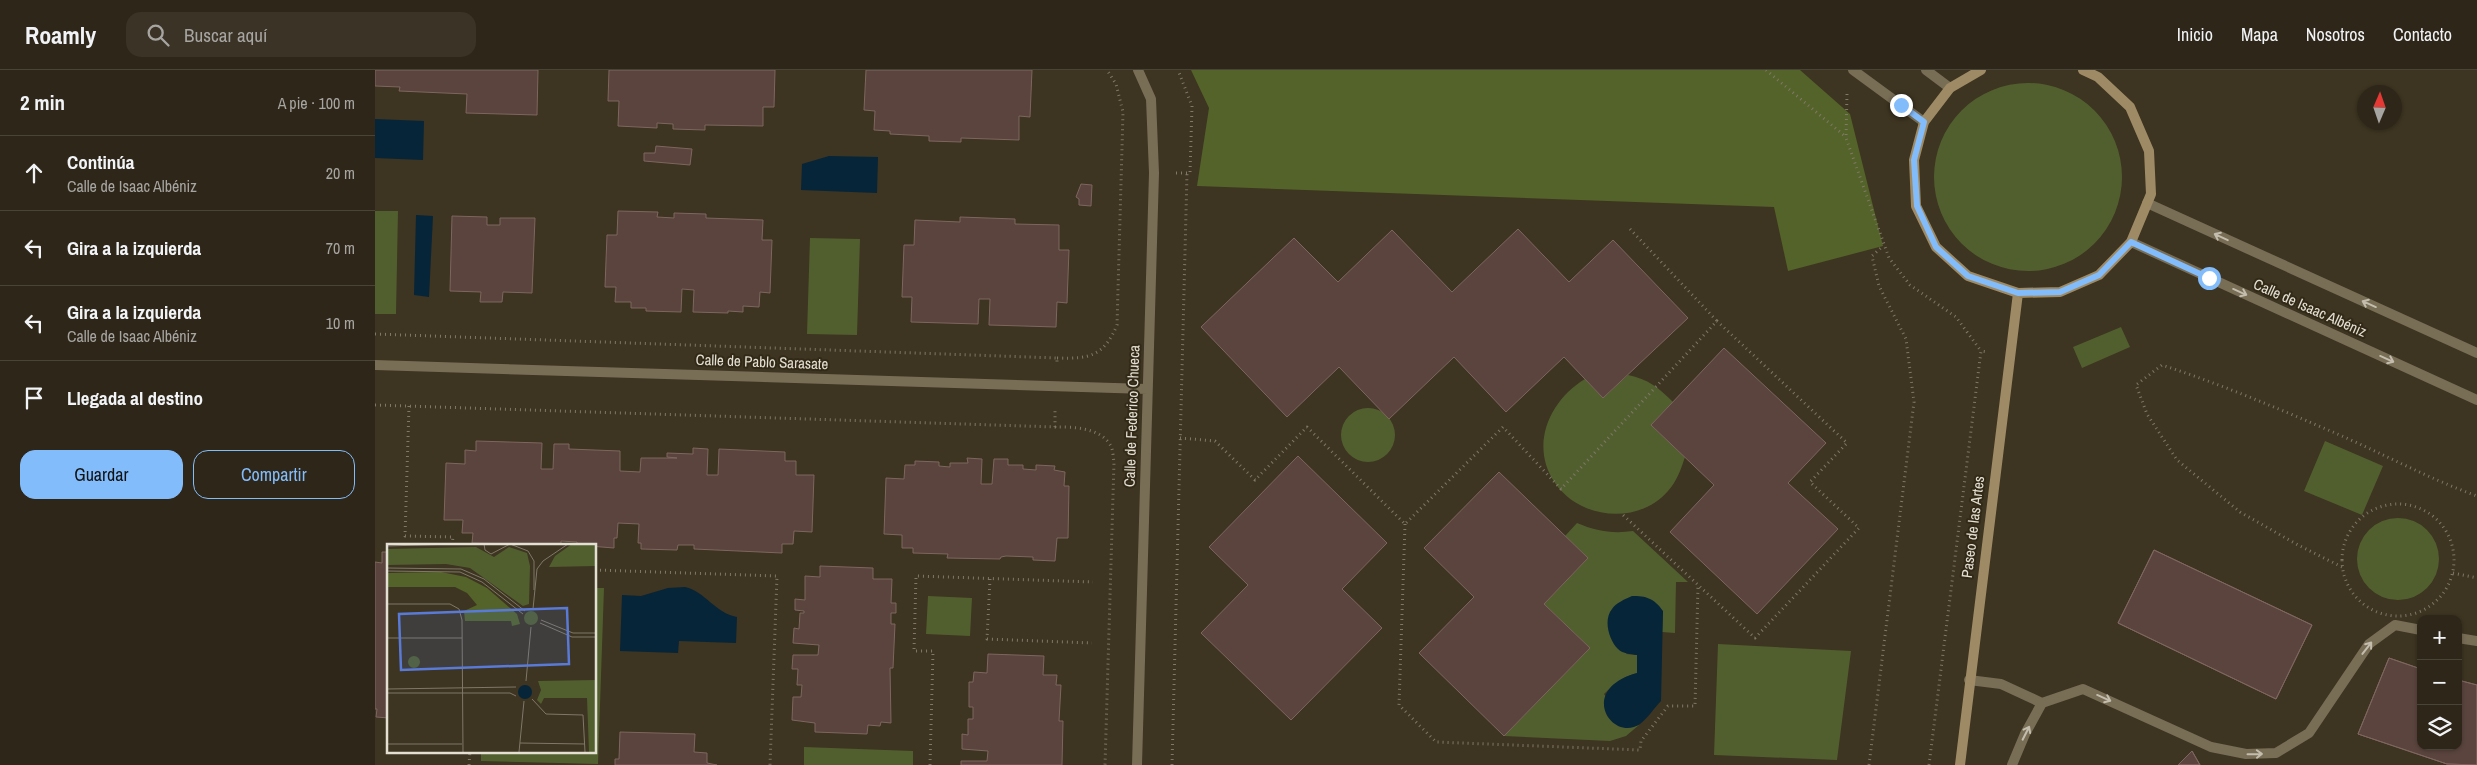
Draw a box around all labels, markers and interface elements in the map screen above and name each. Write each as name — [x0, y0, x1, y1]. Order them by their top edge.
search box — [126, 12, 476, 57]
text: Roamly — [25, 19, 96, 51]
icon: search — [144, 21, 172, 49]
text: Buscar aquí — [184, 22, 267, 48]
text: Inicio — [2177, 22, 2213, 47]
text: Mapa — [2241, 22, 2278, 47]
text: Nosotros — [2306, 22, 2365, 47]
text: Contacto — [2393, 22, 2452, 47]
north arrow — [2357, 85, 2402, 130]
text: 2 min — [20, 88, 65, 117]
text: A pie · 100 m — [278, 92, 355, 114]
route end — [1890, 94, 1913, 117]
text: Continúa — [67, 149, 135, 175]
icon: ahead — [20, 159, 48, 187]
text: 20 m — [326, 162, 355, 184]
text: Calle de Isaac Albéniz — [67, 175, 197, 197]
one-way arrow — [2214, 232, 2229, 241]
icon: left — [20, 234, 48, 262]
text: Gira a la izquierda — [67, 235, 201, 261]
text: 70 m — [326, 237, 355, 259]
route start — [2198, 267, 2221, 290]
street label: Calle de Isaac Albéniz — [2250, 273, 2370, 342]
one-way arrow — [2232, 287, 2247, 297]
text: Gira a la izquierda — [67, 299, 201, 325]
one-way arrow — [2362, 299, 2377, 309]
icon: left — [20, 309, 48, 337]
text: 10 m — [326, 312, 355, 334]
text: Calle de Isaac Albéniz — [67, 325, 197, 347]
street label: Calle de Federico Chueca — [1119, 344, 1144, 487]
street label: Calle de Pablo Sarasate — [695, 349, 829, 374]
one-way arrow — [2380, 354, 2395, 364]
icon: arrive — [20, 384, 48, 412]
text: Llegada al destino — [67, 385, 203, 411]
button: Guardar — [20, 450, 183, 499]
button: Compartir — [193, 450, 355, 499]
street label: Paseo de las Artes — [1956, 475, 1989, 579]
inset map — [387, 544, 596, 752]
map controls — [2417, 615, 2462, 750]
button: + — [2417, 615, 2462, 660]
one-way arrow — [2362, 642, 2373, 655]
button: − — [2417, 660, 2462, 705]
one-way arrow — [2096, 694, 2111, 704]
button: layers — [2417, 705, 2462, 750]
one-way arrow — [2021, 726, 2031, 741]
one-way arrow — [2247, 749, 2263, 759]

